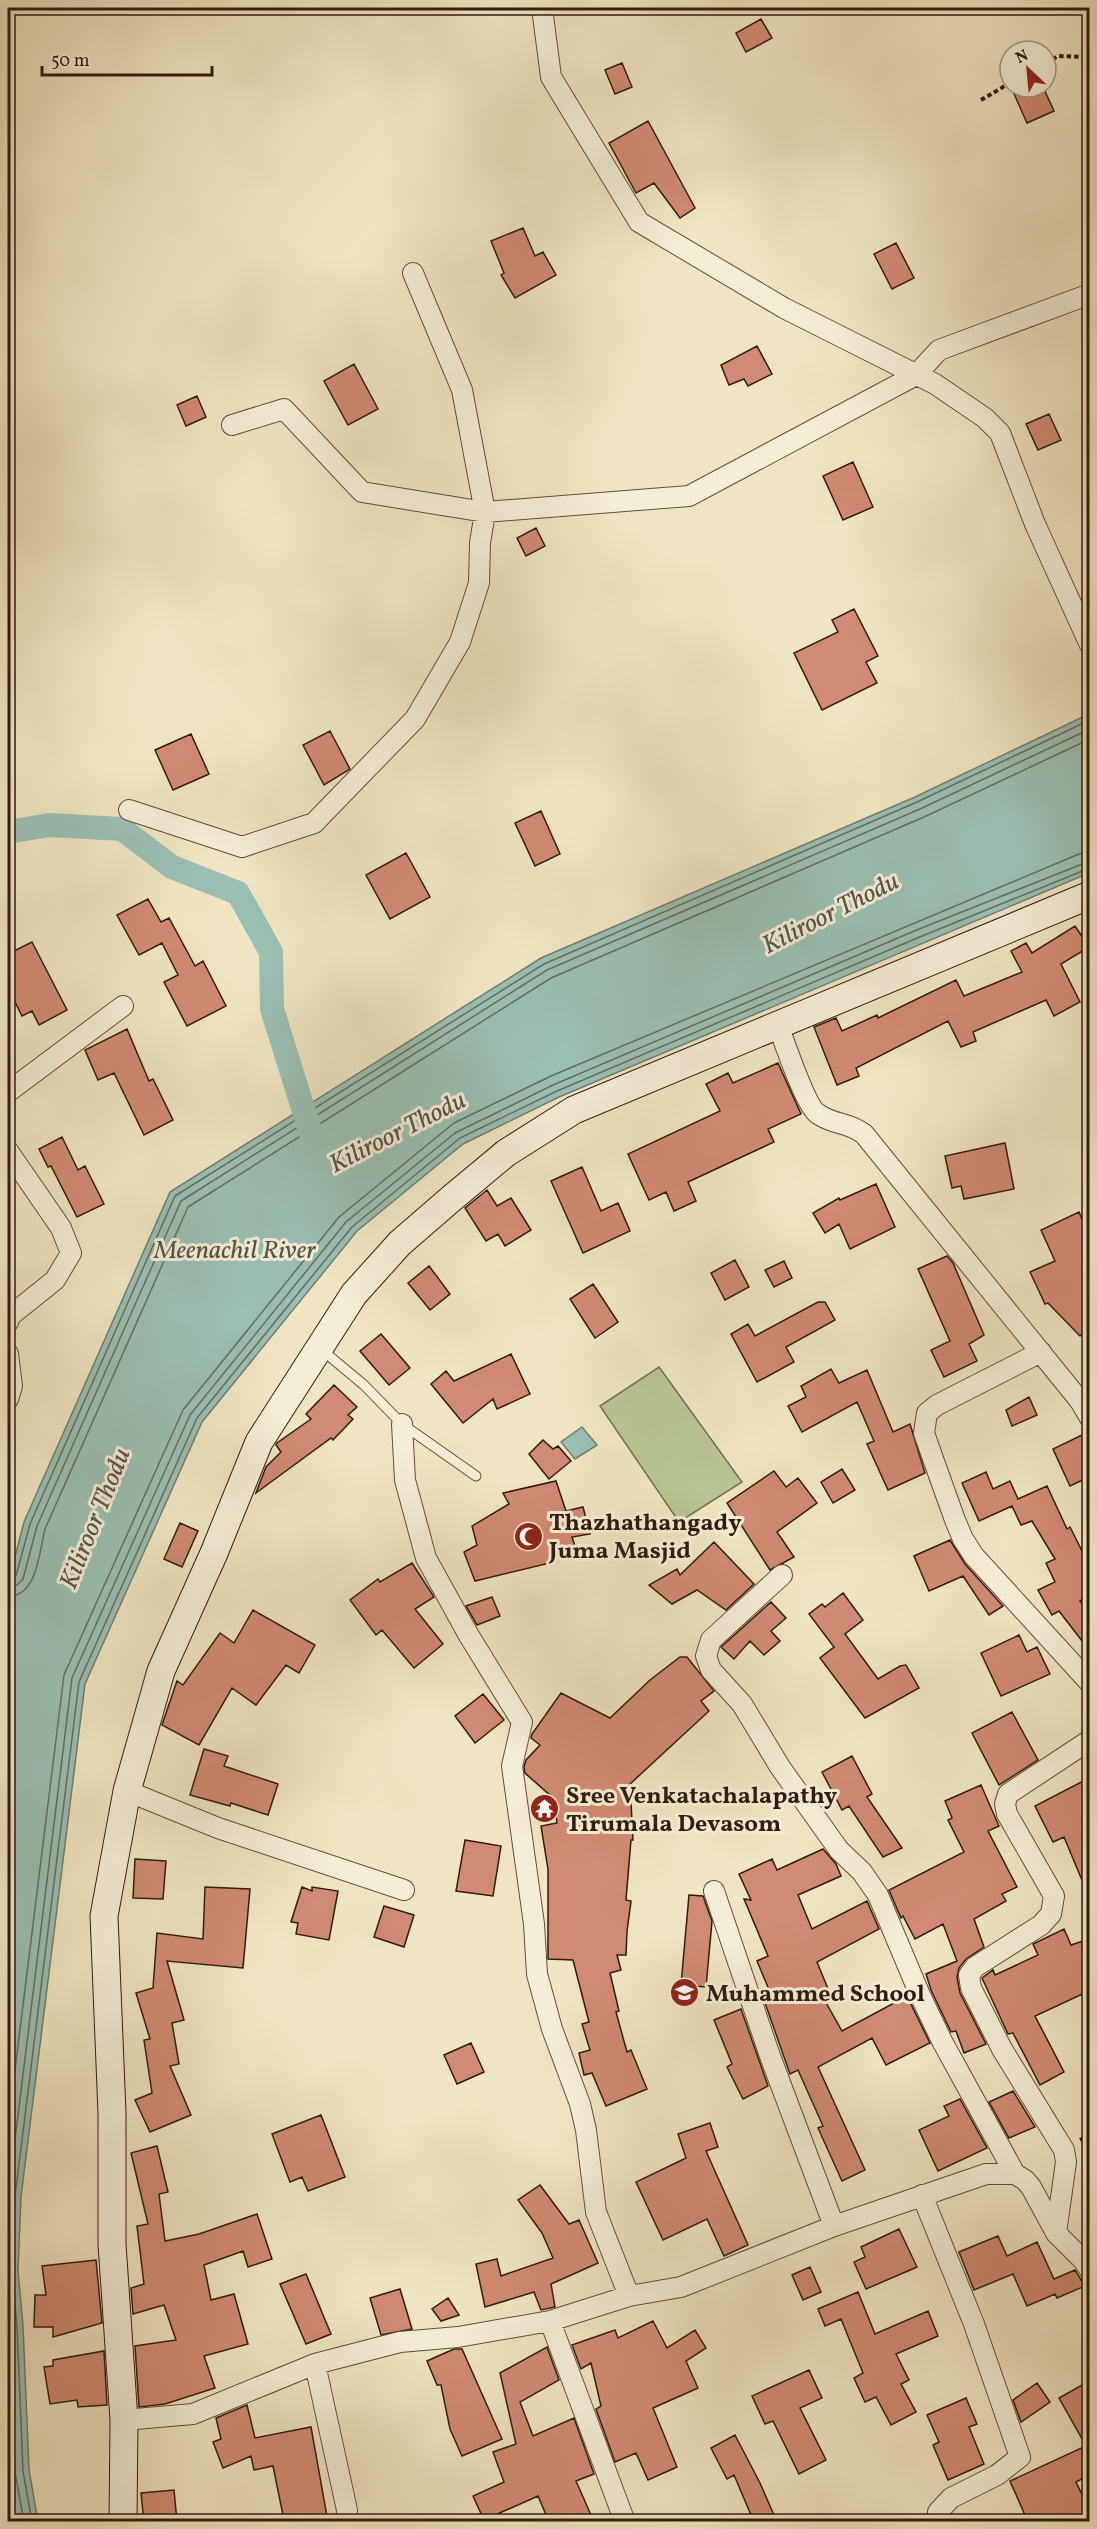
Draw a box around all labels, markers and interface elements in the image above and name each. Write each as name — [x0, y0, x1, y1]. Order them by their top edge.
scale bar — [42, 39, 212, 77]
north arrow — [998, 39, 1058, 99]
text: N — [1012, 45, 1033, 70]
text: 50 m — [51, 49, 90, 74]
water label: Kiliroor Thodu — [756, 864, 906, 964]
water label: Kiliroor Thodu — [323, 1083, 473, 1183]
water label: Meenachil River — [153, 1233, 316, 1269]
water label: Kiliroor Thodu — [51, 1443, 141, 1595]
place label: Thazhathangady Juma Masjid — [548, 1507, 742, 1569]
mosque icon: Thazhathangady Juma Masjid — [512, 1520, 544, 1552]
place label: Sree Venkatachalapathy Tirumala Devasom — [566, 1780, 838, 1842]
temple icon: Sree Venkatachalapathy Tirumala Devasom — [529, 1793, 561, 1825]
school or university icon: Muhammed School — [669, 1977, 701, 2009]
place label: Muhammed School — [706, 1978, 925, 2012]

